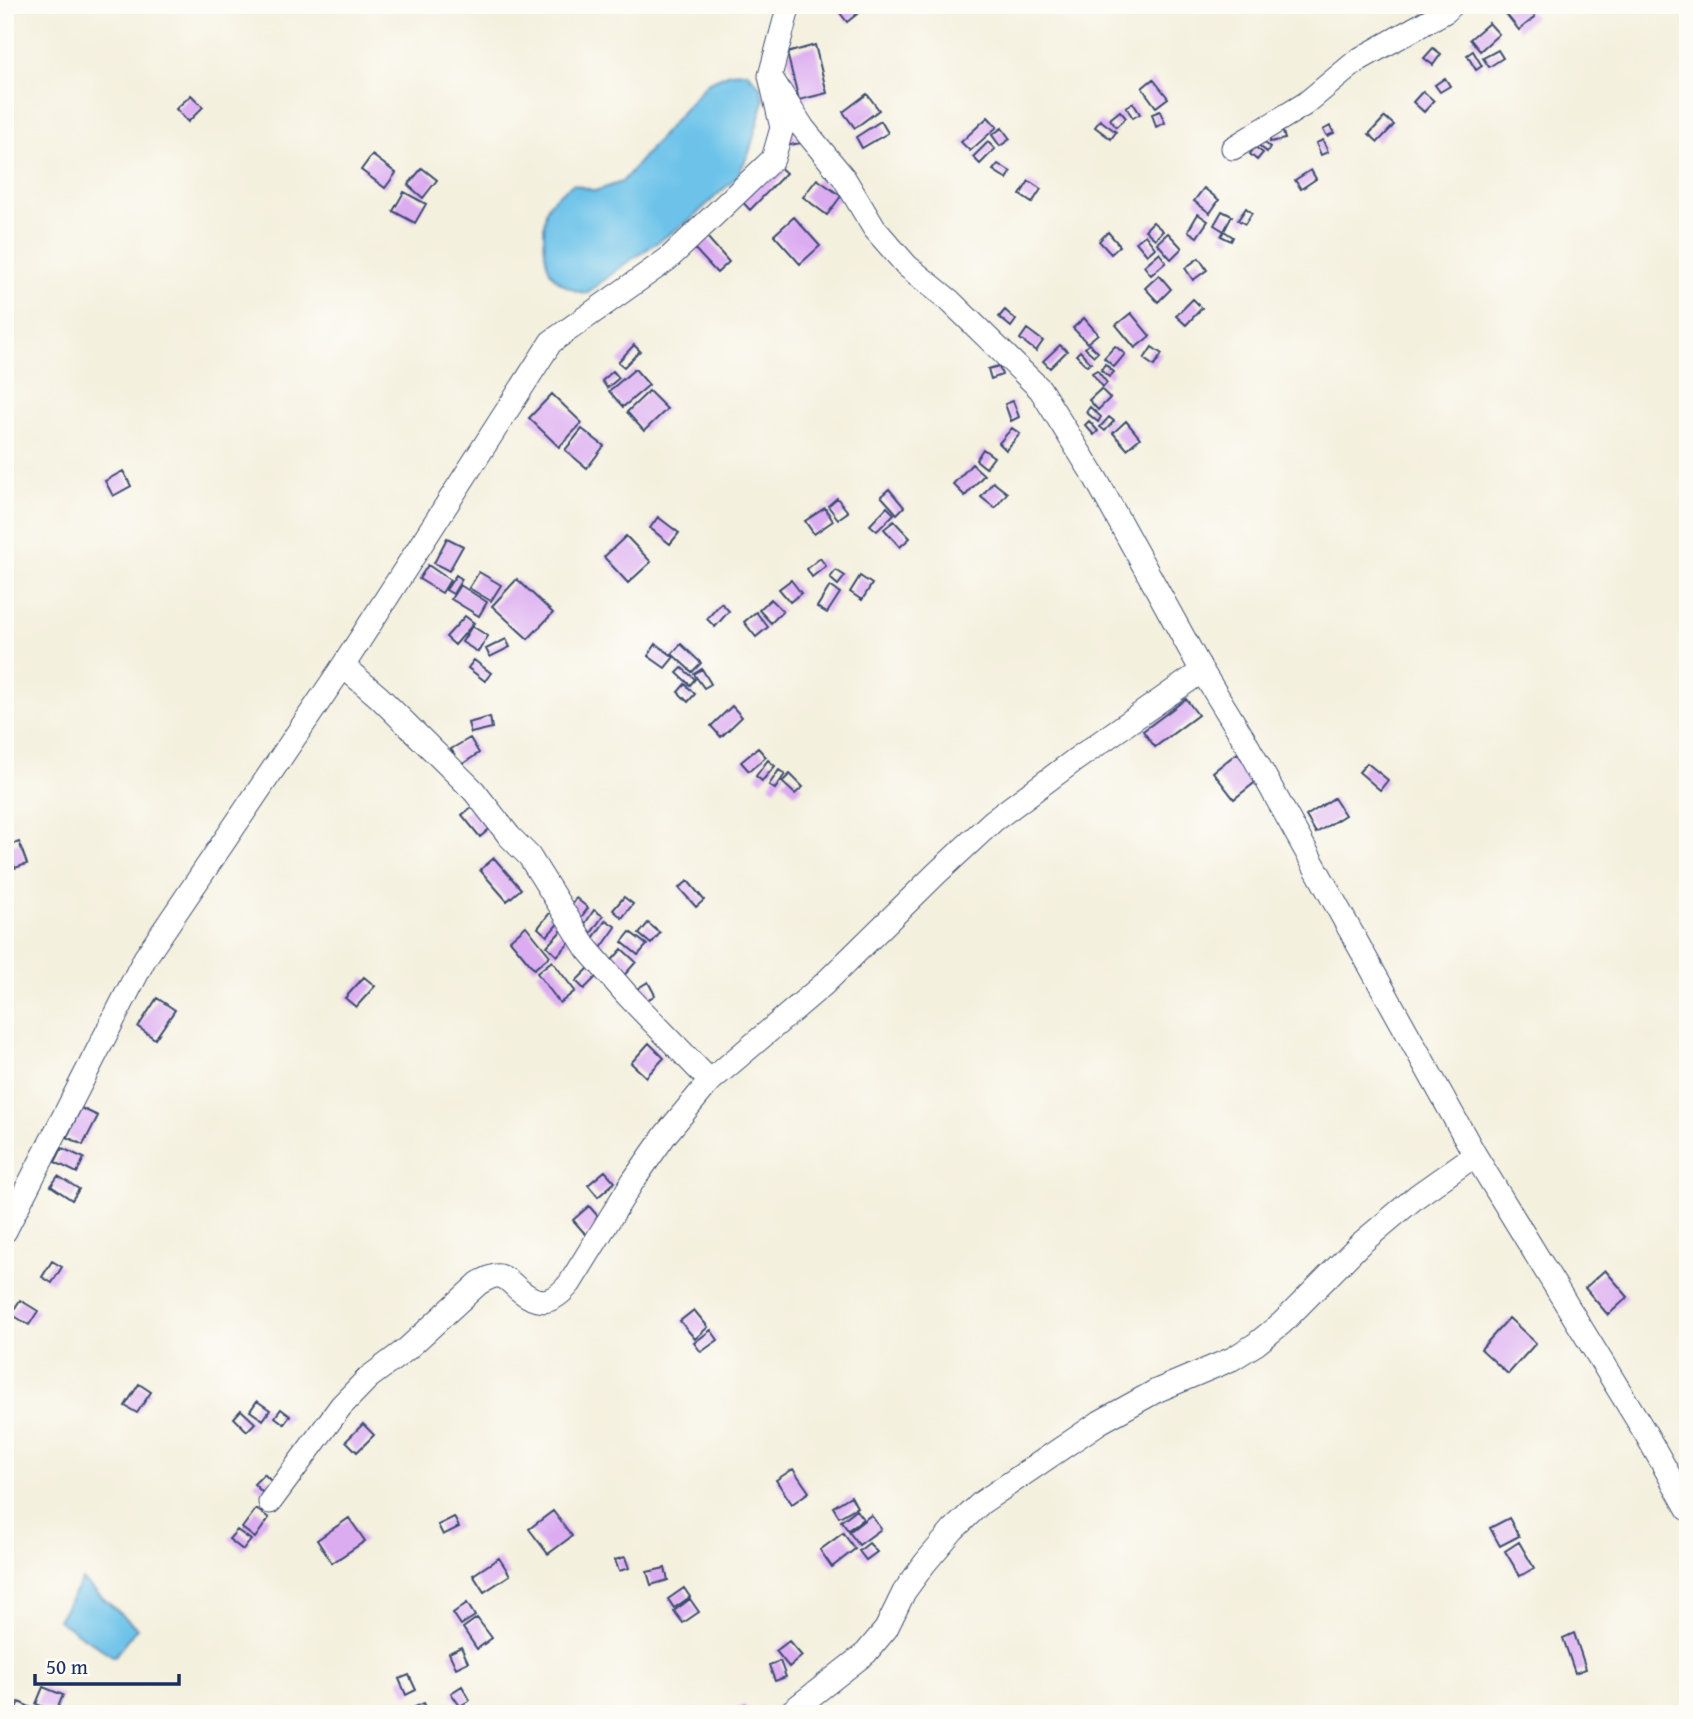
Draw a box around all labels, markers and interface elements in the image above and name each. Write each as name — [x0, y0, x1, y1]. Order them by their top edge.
scale bar — [35, 1642, 178, 1686]
text: 50 m — [46, 1651, 88, 1682]

